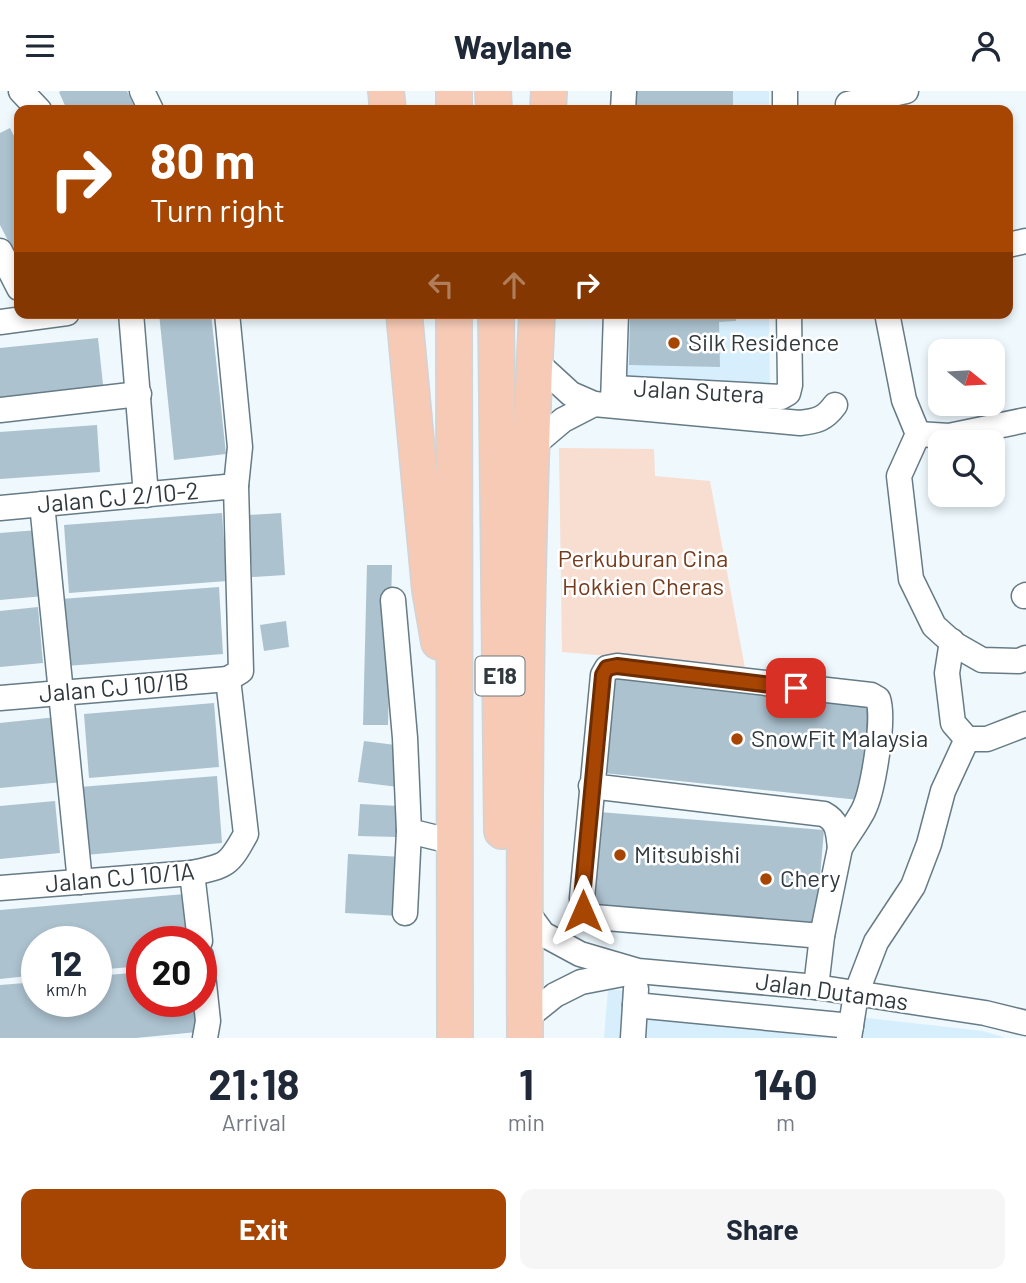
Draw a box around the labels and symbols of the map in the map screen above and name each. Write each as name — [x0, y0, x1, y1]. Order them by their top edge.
place label: Silk Residence — [688, 327, 839, 356]
marker: Silk Residence — [666, 335, 682, 351]
north arrow — [928, 339, 1004, 417]
street label: Jalan Sutera — [633, 373, 765, 408]
street label: Jalan CJ 2/10-2 — [36, 475, 200, 518]
park label: Perkuburan Cina Hokkien Cheras — [558, 543, 728, 600]
road number: E18 — [476, 657, 524, 695]
pin — [766, 658, 826, 718]
street label: Jalan CJ 10/1B — [38, 666, 190, 708]
place label: SnowFit Malaysia — [751, 723, 928, 752]
marker: SnowFit Malaysia — [729, 731, 745, 747]
place label: Mitsubishi — [634, 839, 740, 868]
marker: Mitsubishi — [612, 847, 628, 863]
street label: Jalan CJ 10/1A — [44, 856, 196, 897]
place label: Chery — [780, 863, 841, 892]
marker: Chery — [758, 871, 774, 887]
position arrow — [546, 874, 620, 948]
speed limit sign: 20 — [126, 926, 217, 1017]
street label: Jalan Dutamas — [754, 965, 910, 1016]

